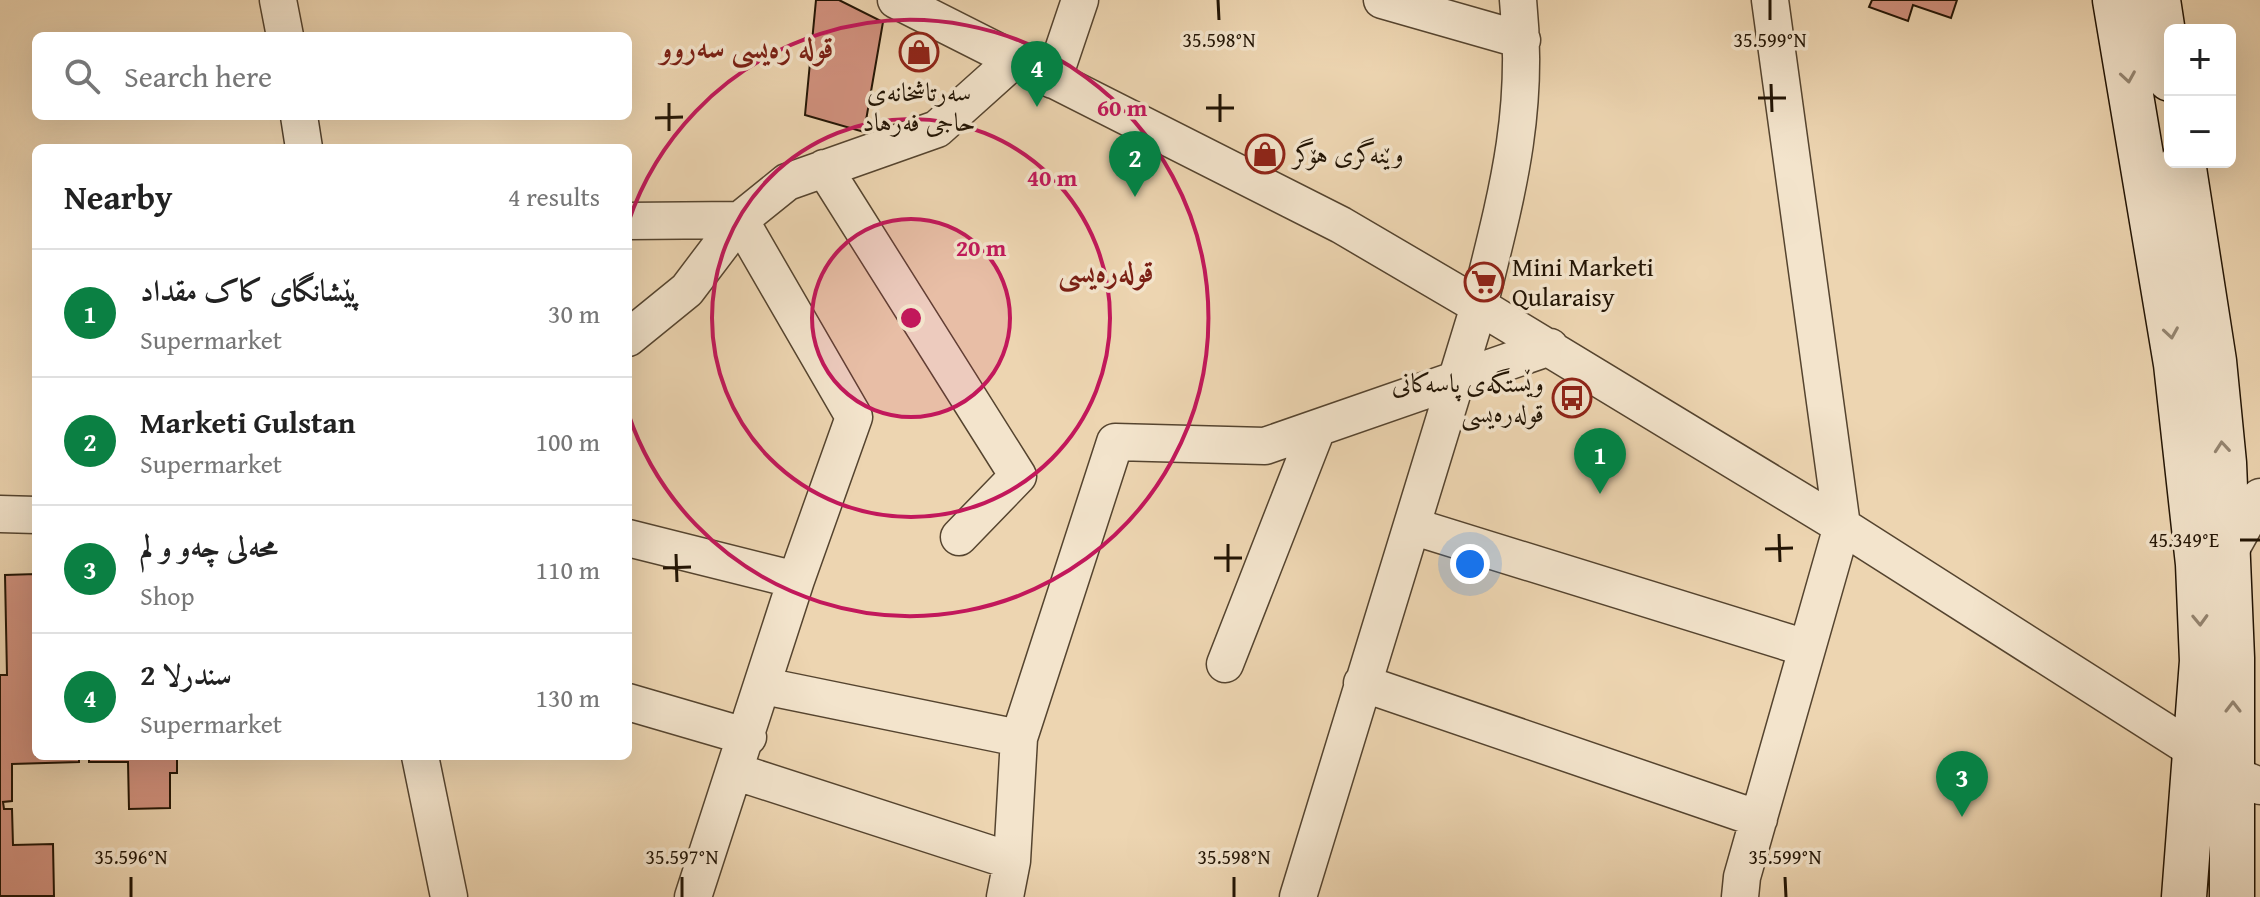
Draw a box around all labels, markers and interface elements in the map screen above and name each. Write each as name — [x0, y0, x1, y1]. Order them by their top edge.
map controls — [2164, 24, 2236, 168]
button: + — [2164, 24, 2236, 96]
district label: قولە رەیسی سەروو — [657, 25, 834, 69]
text: 35.598°N — [1182, 25, 1256, 54]
text: 35.599°N — [1733, 25, 1807, 54]
shop icon: سەرتاشخانەی حاجی فەرهاد — [898, 31, 940, 73]
search box — [32, 32, 632, 120]
pin: 4 — [1011, 41, 1063, 107]
icon: search — [60, 54, 104, 98]
text: Search here — [124, 54, 272, 98]
one-way arrow — [2119, 70, 2136, 84]
place label: سەرتاشخانەی حاجی فەرهاد — [862, 72, 976, 141]
text: 60 m — [1097, 90, 1148, 125]
button: − — [2164, 96, 2236, 168]
pin: 2 — [1109, 131, 1161, 197]
shop icon: وێنەگری هۆگر — [1244, 133, 1286, 175]
place label: وێنەگری هۆگر — [1290, 134, 1404, 173]
text: 40 m — [1027, 160, 1078, 195]
text: Nearby — [64, 172, 173, 221]
text: 4 results — [508, 177, 600, 216]
text: 20 m — [956, 230, 1007, 265]
place label: Mini Marketi Qularaisy — [1512, 247, 1654, 316]
district label: قولەرەیسی — [1058, 249, 1154, 293]
supermarket icon: Mini Marketi Qularaisy — [1463, 261, 1505, 303]
text: پێشانگای کاک مقداد — [140, 268, 360, 312]
text: 1 — [83, 294, 97, 333]
text: 30 m — [548, 294, 600, 333]
centre of rings — [897, 304, 925, 332]
text: Supermarket — [140, 320, 282, 359]
one-way arrow — [2161, 327, 2178, 340]
place label: وێستگەی پاسەكانی قولەرەیسی — [1392, 363, 1544, 432]
bus stop icon: وێستگەی پاسەكانی قولەرەیسی — [1551, 377, 1593, 419]
text: Marketi Gulstan — [140, 400, 356, 444]
text: 2 — [83, 422, 97, 461]
text: 100 m — [535, 422, 600, 461]
pin: 1 — [1574, 428, 1626, 494]
one-way arrow — [2214, 440, 2231, 453]
text: Supermarket — [140, 444, 282, 483]
text: محەلی چەو و لم — [140, 524, 278, 568]
text: 45.349°E — [2149, 525, 2219, 554]
your location — [1450, 544, 1490, 584]
text: 3 — [83, 550, 97, 589]
text: 110 m — [535, 550, 600, 589]
text: Shop — [140, 576, 195, 615]
one-way arrow — [2192, 614, 2209, 627]
text: سندرلا 2 — [140, 652, 232, 696]
text: 4 — [83, 678, 97, 717]
text: 130 m — [535, 678, 600, 717]
one-way arrow — [2224, 700, 2242, 713]
text: Supermarket — [140, 704, 282, 743]
pin: 3 — [1936, 751, 1988, 817]
text: 35.596°N — [94, 842, 168, 871]
text: 35.597°N — [645, 842, 719, 871]
text: 35.598°N — [1197, 842, 1271, 871]
text: 35.599°N — [1748, 842, 1822, 871]

